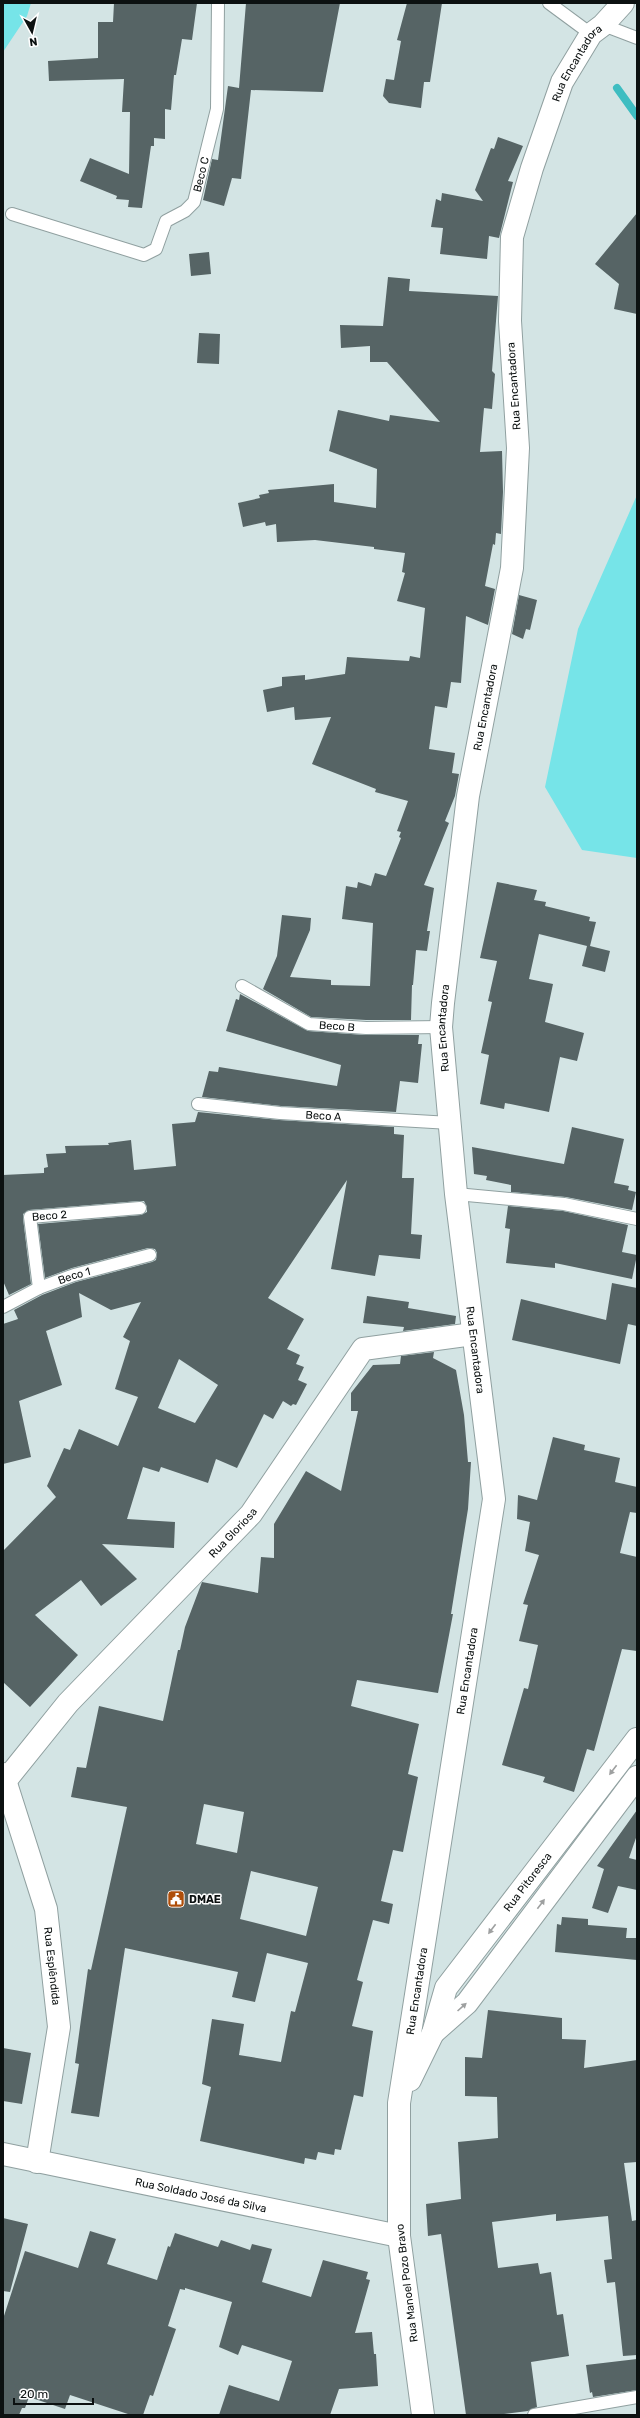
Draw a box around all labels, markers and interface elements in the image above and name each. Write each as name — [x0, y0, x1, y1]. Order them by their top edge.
north arrow — [12, 12, 52, 52]
street label: Rua Encantadora — [549, 22, 604, 103]
text: N — [28, 34, 38, 48]
street label: Beco C — [190, 155, 211, 193]
street label: Rua Encantadora — [504, 342, 524, 430]
street label: Rua Encantadora — [470, 663, 500, 752]
street label: Rua Encantadora — [434, 983, 452, 1073]
street label: Beco B — [318, 1018, 355, 1034]
street label: Beco A — [305, 1108, 342, 1123]
street label: Beco 2 — [31, 1208, 67, 1223]
street label: Beco 1 — [56, 1264, 92, 1287]
street label: Rua Encantadora — [463, 1306, 487, 1394]
street label: Rua Gloriosa — [206, 1505, 260, 1560]
street label: Rua Encantadora — [454, 1626, 480, 1715]
one-way arrow — [609, 1764, 618, 1775]
street label: Rua Pitoresca — [501, 1850, 554, 1914]
public building icon: DMAE — [166, 1889, 186, 1909]
place label: DMAE — [189, 1893, 221, 1906]
one-way arrow — [537, 1899, 545, 1910]
one-way arrow — [487, 1923, 496, 1934]
street label: Rua Esplêndida — [41, 1926, 63, 2006]
street label: Rua Encantadora — [403, 1946, 430, 2036]
one-way arrow — [457, 2003, 467, 2012]
street label: Rua Soldado José da Silva — [134, 2175, 268, 2215]
street label: Rua Manoel Pozo Bravo — [393, 2223, 421, 2343]
scale bar — [14, 2380, 93, 2406]
text: 20 m — [20, 2387, 48, 2401]

